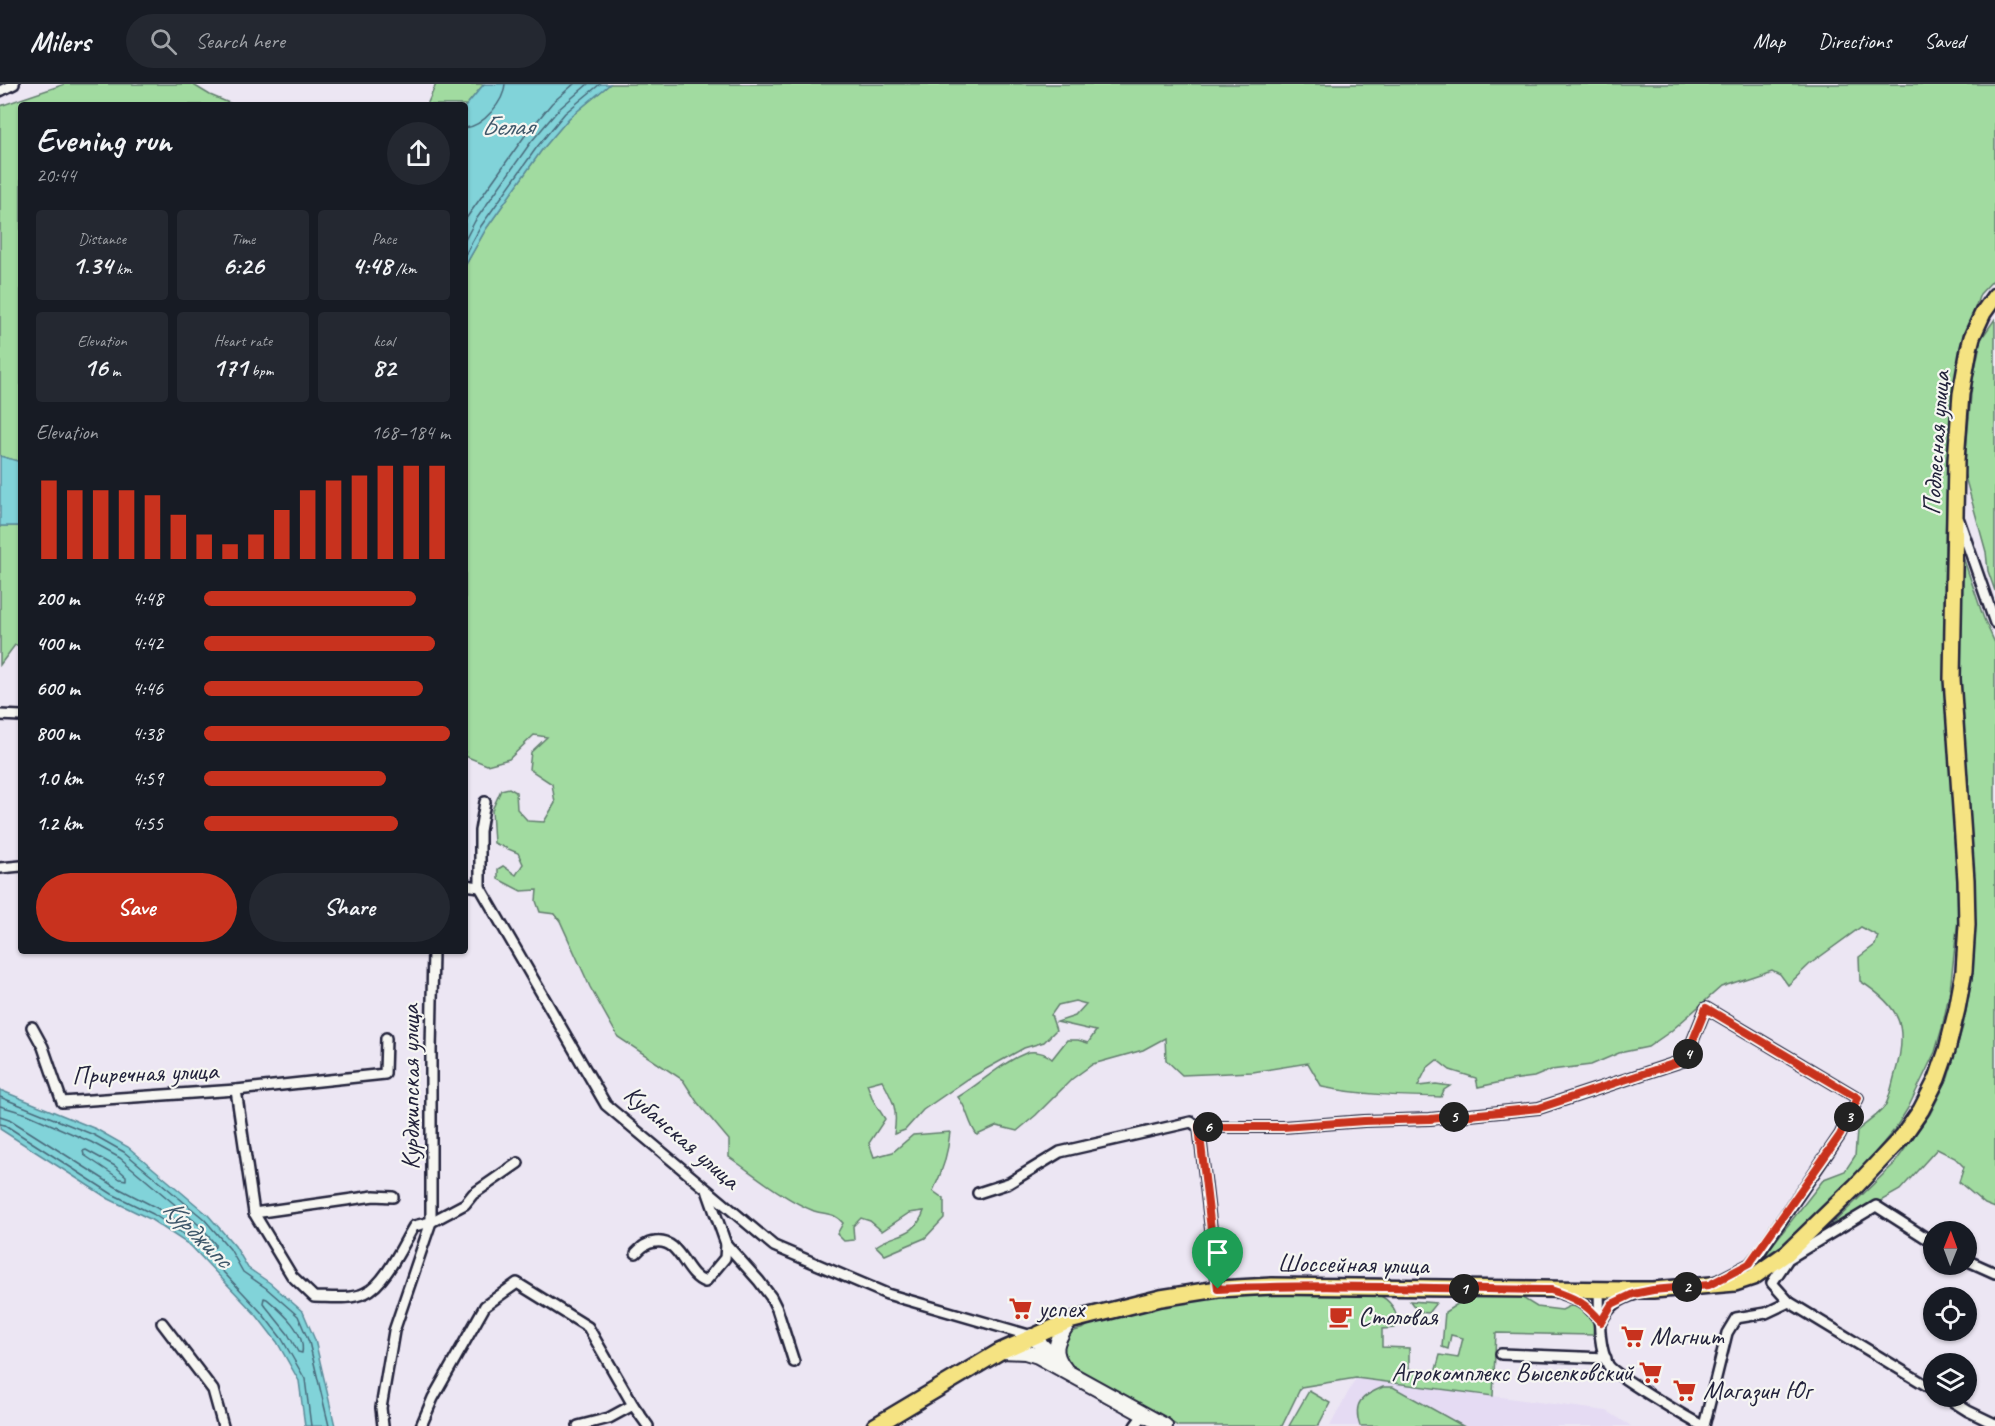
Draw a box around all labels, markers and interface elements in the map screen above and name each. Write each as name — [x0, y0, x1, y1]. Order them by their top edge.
search box — [126, 14, 546, 68]
text: Milers — [30, 24, 90, 59]
icon: search — [147, 25, 180, 58]
text: Search here — [195, 27, 285, 55]
text: Map — [1753, 28, 1785, 54]
text: Directions — [1818, 28, 1891, 54]
text: Saved — [1924, 28, 1965, 54]
water label: Белая — [481, 109, 538, 143]
text: Evening run — [36, 119, 171, 161]
button: share — [387, 122, 450, 185]
text: 20:44 — [36, 163, 76, 188]
text: Distance — [78, 229, 126, 249]
text: Time — [231, 229, 255, 249]
text: Pace — [372, 229, 396, 249]
text: 1.34 — [72, 249, 112, 282]
text: 6:26 — [222, 249, 264, 282]
text: 4:48 — [351, 249, 392, 282]
text: km — [112, 259, 132, 279]
text: /km — [392, 259, 417, 279]
text: Elevation — [77, 331, 127, 351]
text: Heart rate — [214, 331, 272, 351]
text: kcal — [373, 331, 395, 351]
text: 16 — [84, 351, 108, 384]
text: 171 — [213, 351, 248, 384]
text: 82 — [372, 351, 396, 384]
text: m — [108, 361, 120, 381]
text: bpm — [248, 361, 273, 381]
street label: Подлесная улица — [1915, 368, 1958, 516]
text: Elevation — [36, 420, 98, 445]
text: 168–184 m — [371, 420, 450, 445]
text: 200 m — [36, 586, 79, 611]
text: 4:48 — [132, 586, 163, 611]
text: 400 m — [36, 631, 79, 656]
text: 4:42 — [132, 631, 163, 656]
text: 600 m — [36, 676, 80, 701]
text: 4:46 — [132, 676, 163, 701]
text: 800 m — [36, 721, 79, 746]
text: 4:38 — [132, 721, 163, 746]
text: 1.0 km — [36, 766, 83, 791]
text: 4:59 — [132, 766, 163, 791]
text: 1.2 km — [36, 811, 83, 836]
text: 4:55 — [132, 811, 163, 836]
button: Save — [36, 873, 237, 942]
button: Share — [249, 873, 450, 942]
street label: Курджипская улица — [394, 1003, 427, 1170]
pin: 4 — [1673, 1039, 1703, 1069]
text: 4 — [1684, 1044, 1692, 1064]
street label: Приречная улица — [71, 1054, 220, 1092]
street label: Кубанская улица — [617, 1078, 748, 1197]
pin: 5 — [1439, 1102, 1469, 1132]
pin: 3 — [1834, 1102, 1864, 1132]
text: 5 — [1451, 1107, 1457, 1127]
text: 3 — [1845, 1107, 1853, 1127]
pin: 6 — [1193, 1112, 1223, 1142]
text: 6 — [1204, 1117, 1212, 1137]
water label: Курджипс — [156, 1191, 242, 1277]
north arrow — [1923, 1221, 1977, 1275]
map controls — [1923, 1221, 1977, 1407]
pin — [1192, 1227, 1243, 1289]
icon: arrive — [1201, 1236, 1234, 1269]
street label: Шоссейная улица — [1277, 1246, 1431, 1282]
pin: 2 — [1672, 1272, 1702, 1302]
pin: 1 — [1449, 1274, 1479, 1304]
text: 2 — [1683, 1277, 1691, 1297]
text: 1 — [1460, 1279, 1468, 1299]
button: locate — [1923, 1287, 1977, 1341]
place label: успех — [1036, 1292, 1086, 1325]
supermarket icon: успех — [1007, 1295, 1033, 1321]
place label: Столовая — [1358, 1300, 1439, 1333]
cafe icon: Столовая — [1327, 1303, 1353, 1329]
place label: Магнит — [1650, 1320, 1725, 1353]
supermarket icon: Магнит — [1619, 1323, 1645, 1349]
button: layers — [1923, 1353, 1977, 1407]
place label: Агрокомплекс Выселковский — [1391, 1356, 1635, 1389]
supermarket icon: Агрокомплекс Выселковский — [1638, 1359, 1664, 1385]
place label: Магазин Юг — [1703, 1374, 1815, 1407]
supermarket icon: Магазин Юг — [1672, 1377, 1698, 1403]

